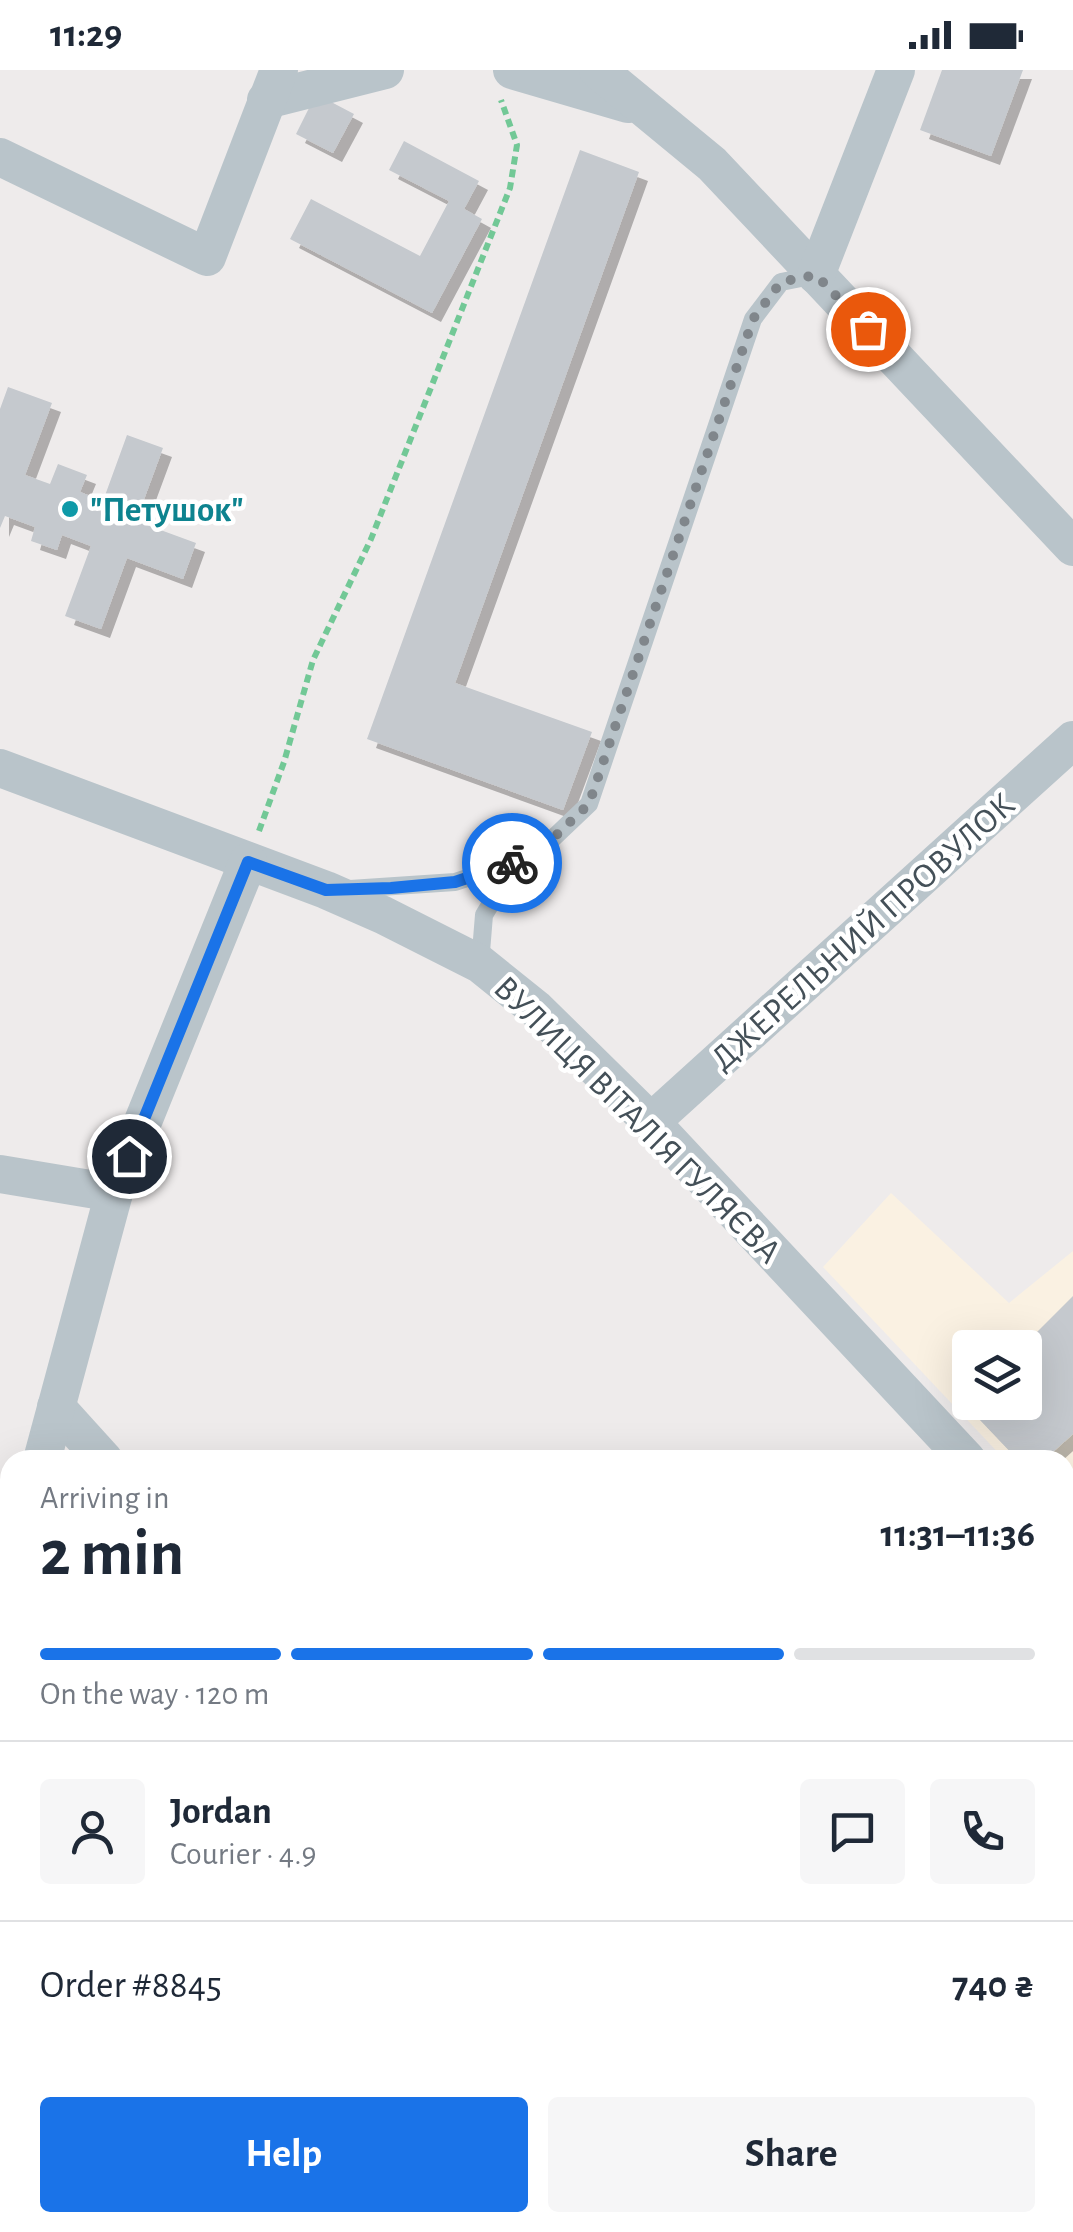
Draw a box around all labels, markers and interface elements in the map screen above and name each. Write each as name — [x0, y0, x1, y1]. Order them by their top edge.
text: 11:29 — [50, 16, 122, 54]
pin — [826, 287, 911, 372]
icon: bag — [841, 302, 896, 357]
place label: "Петушок" — [90, 493, 244, 528]
marker: "Петушок" — [59, 498, 81, 520]
street label: ДЖЕРЕЛЬНИЙ ПРОВУЛОК — [705, 787, 1022, 1077]
courier — [462, 813, 562, 913]
icon: bike — [485, 836, 540, 891]
street label: ВУЛИЦЯ ВІТАЛІЯ ГУЛЯЄВА — [487, 970, 787, 1270]
pin — [87, 1114, 172, 1199]
icon: home — [102, 1129, 157, 1184]
map controls — [952, 1330, 1042, 1420]
button: layers — [952, 1330, 1042, 1420]
text: Arriving in — [40, 1482, 169, 1514]
text: 11:31–11:36 — [881, 1516, 1035, 1554]
text: 2 min — [40, 1522, 184, 1587]
text: On the way · 120 m — [40, 1678, 269, 1710]
button: person — [40, 1779, 145, 1884]
button: chat — [800, 1779, 905, 1884]
button: phone — [930, 1779, 1035, 1884]
text: Jordan — [170, 1793, 272, 1831]
text: Courier · 4.9 — [170, 1838, 317, 1870]
text: Order #8845 — [40, 1967, 222, 2005]
text: 740 ₴ — [952, 1967, 1035, 2005]
button: Help — [40, 2097, 528, 2212]
button: Share — [548, 2097, 1035, 2212]

